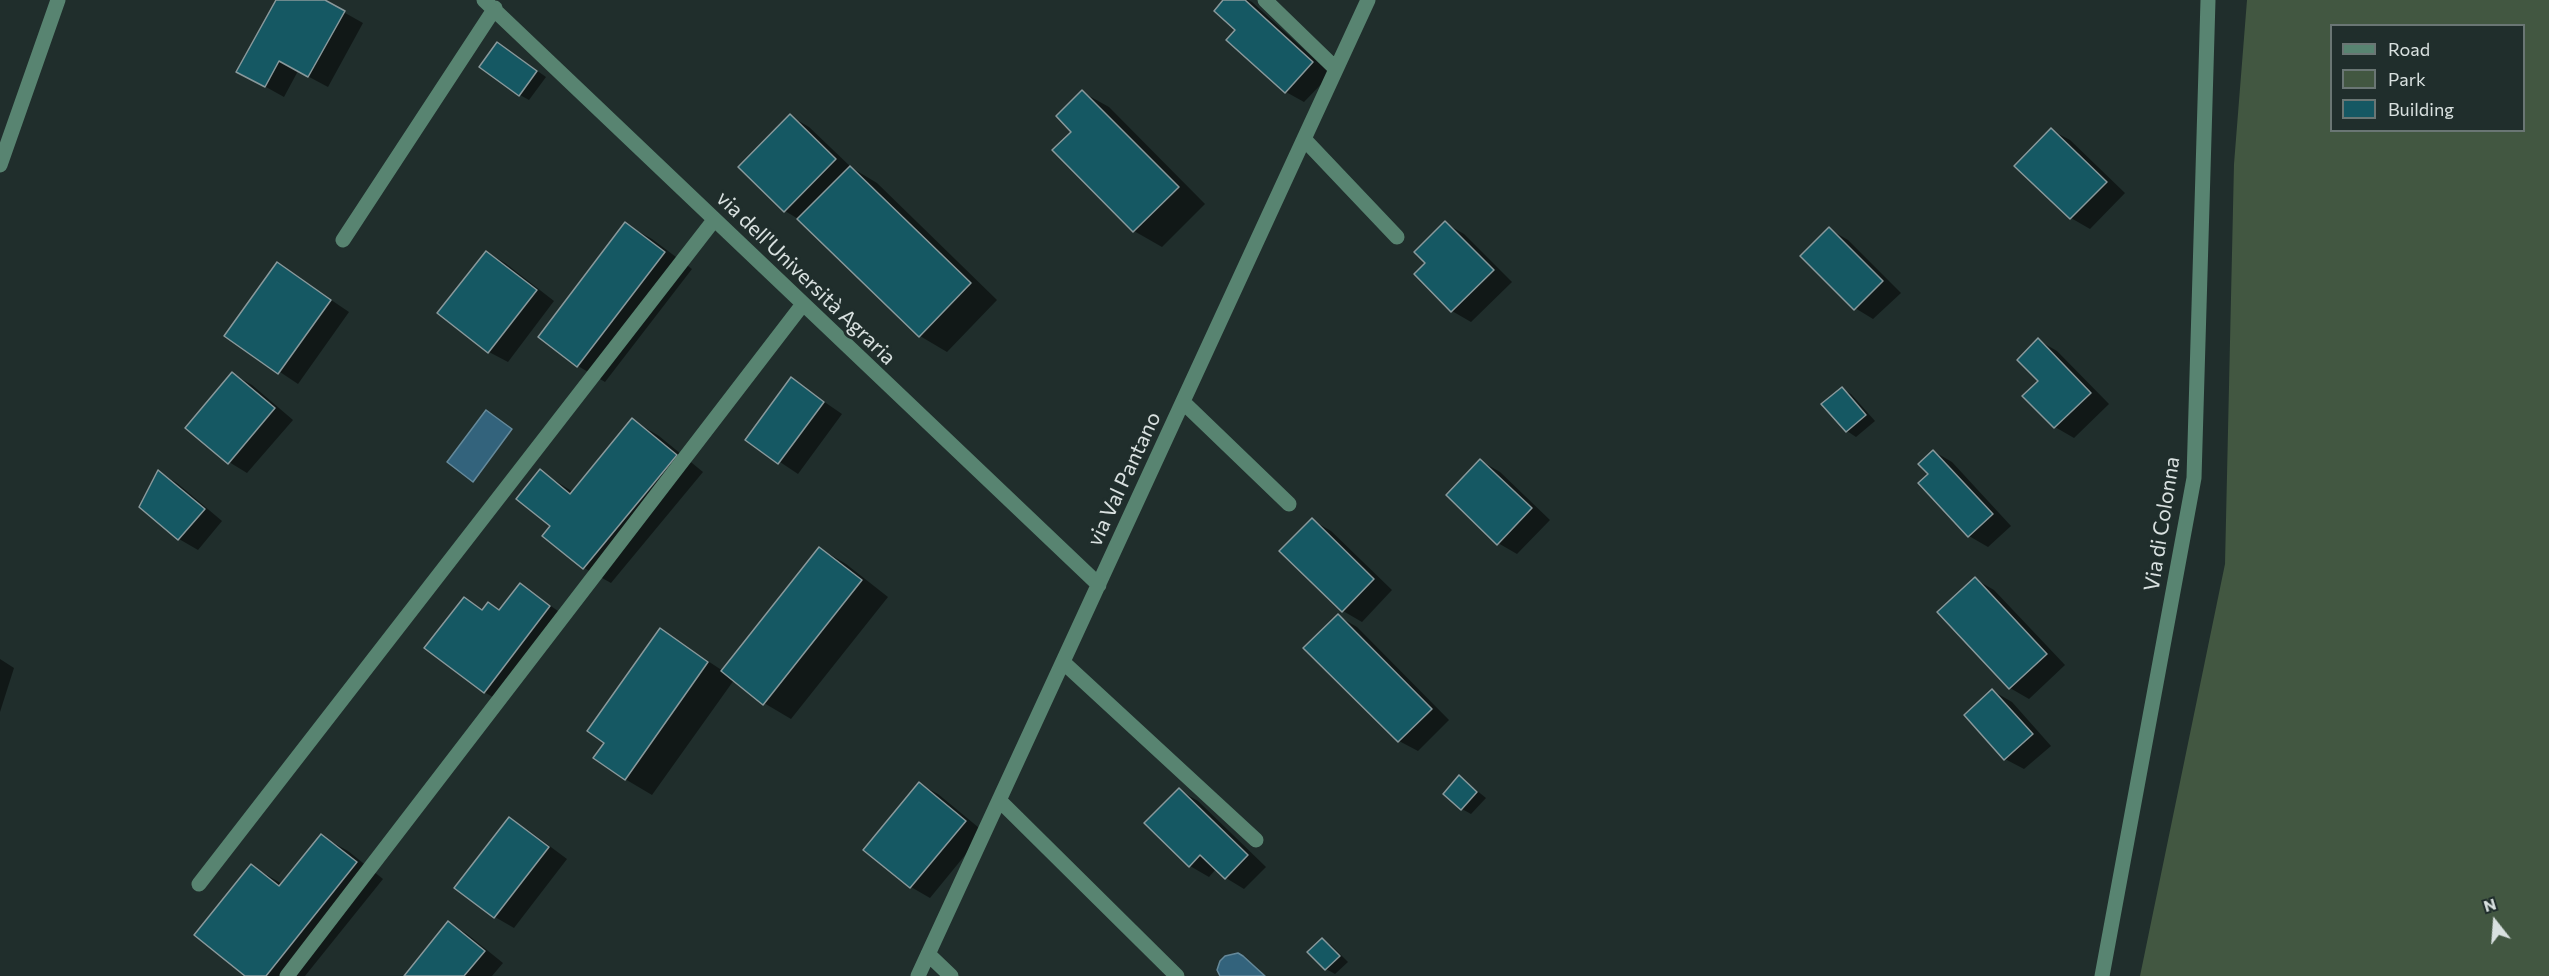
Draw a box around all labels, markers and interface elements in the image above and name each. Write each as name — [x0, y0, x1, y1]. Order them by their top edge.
legend — [2330, 24, 2525, 132]
text: Road — [2388, 38, 2430, 60]
text: Park — [2388, 68, 2426, 90]
text: Building — [2388, 98, 2454, 120]
street label: via dell'Università Agraria — [711, 186, 901, 370]
street label: via Val Pantano — [1082, 408, 1166, 550]
street label: Via di Colonna — [2139, 455, 2185, 593]
north arrow — [2465, 892, 2525, 952]
text: N — [2481, 893, 2498, 915]

